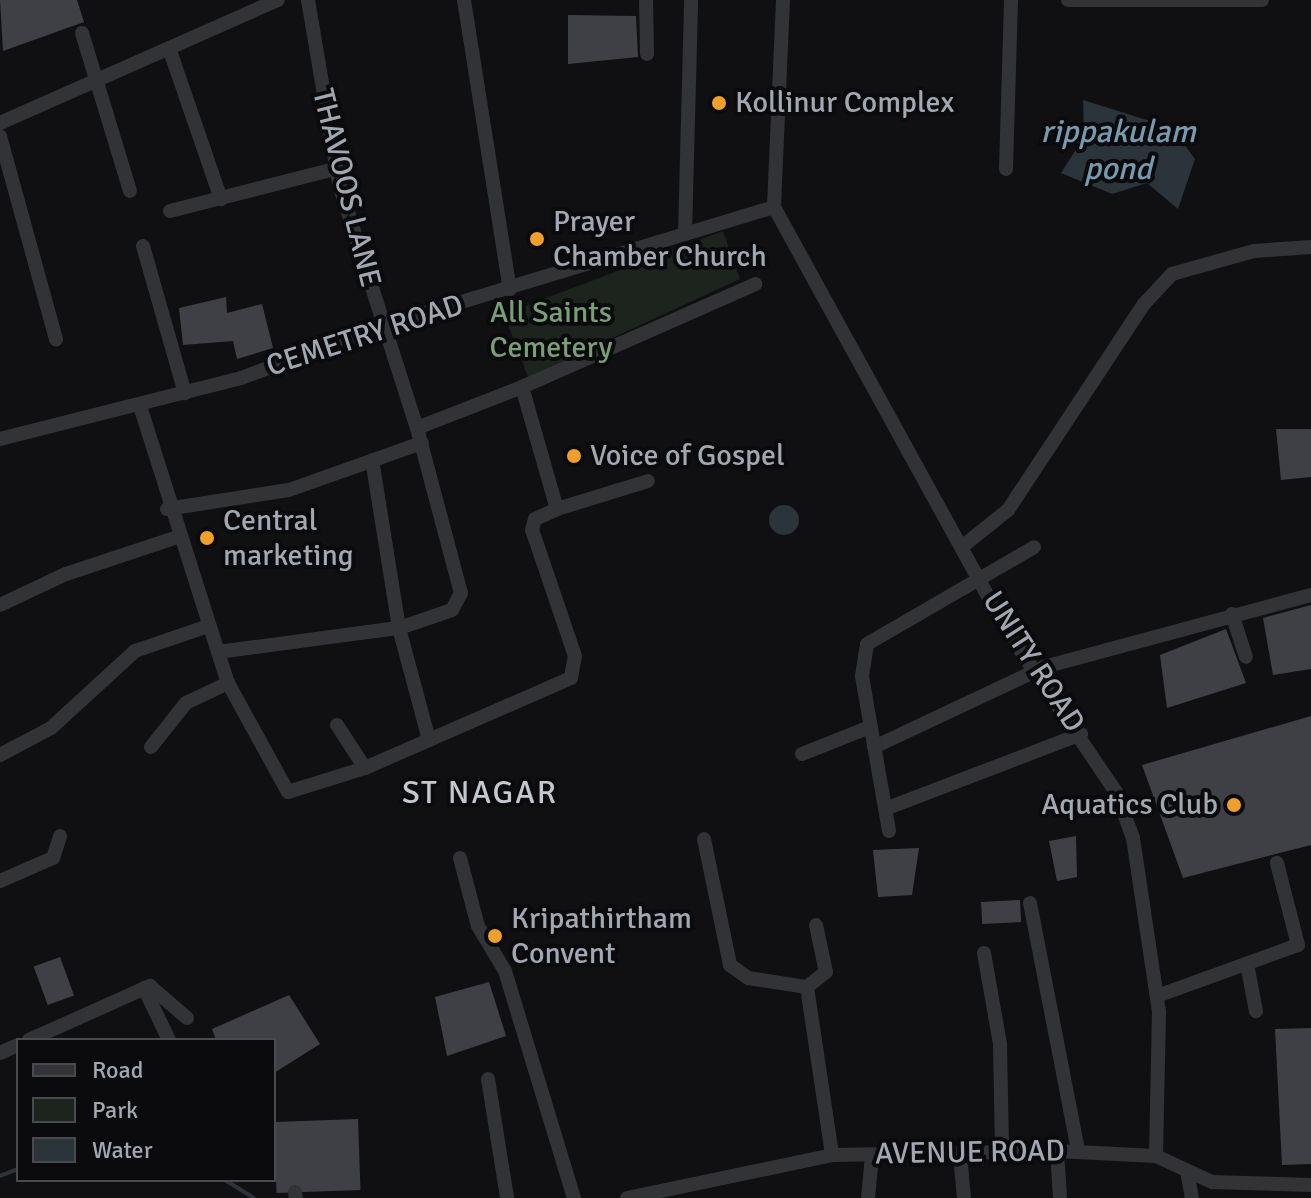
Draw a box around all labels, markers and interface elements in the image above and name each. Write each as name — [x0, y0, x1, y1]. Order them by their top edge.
street label: THAVOOS LANE — [304, 85, 388, 291]
place label: Kollinur Complex — [735, 85, 954, 121]
marker: Kollinur Complex — [710, 94, 728, 112]
water label: rippakulam pond — [1040, 114, 1196, 189]
place label: Prayer Chamber Church — [553, 204, 767, 274]
marker: Prayer Chamber Church — [528, 230, 546, 248]
street label: CEMETRY ROAD — [262, 287, 468, 385]
park label: All Saints Cemetery — [490, 295, 612, 366]
place label: Voice of Gospel — [590, 438, 785, 474]
marker: Voice of Gospel — [565, 447, 583, 465]
place label: Central marketing — [223, 503, 354, 574]
marker: Central marketing — [198, 529, 216, 547]
street label: UNITY ROAD — [974, 585, 1092, 739]
district label: ST NAGAR — [402, 774, 558, 812]
place label: Aquatics Club — [1041, 787, 1218, 823]
marker: Aquatics Club — [1225, 796, 1243, 814]
place label: Kripathirtham Convent — [511, 901, 692, 972]
marker: Kripathirtham Convent — [486, 927, 504, 945]
legend — [16, 1038, 276, 1182]
text: Road — [92, 1055, 143, 1085]
text: Park — [92, 1095, 138, 1125]
street label: AVENUE ROAD — [875, 1133, 1065, 1173]
text: Water — [92, 1135, 152, 1165]

